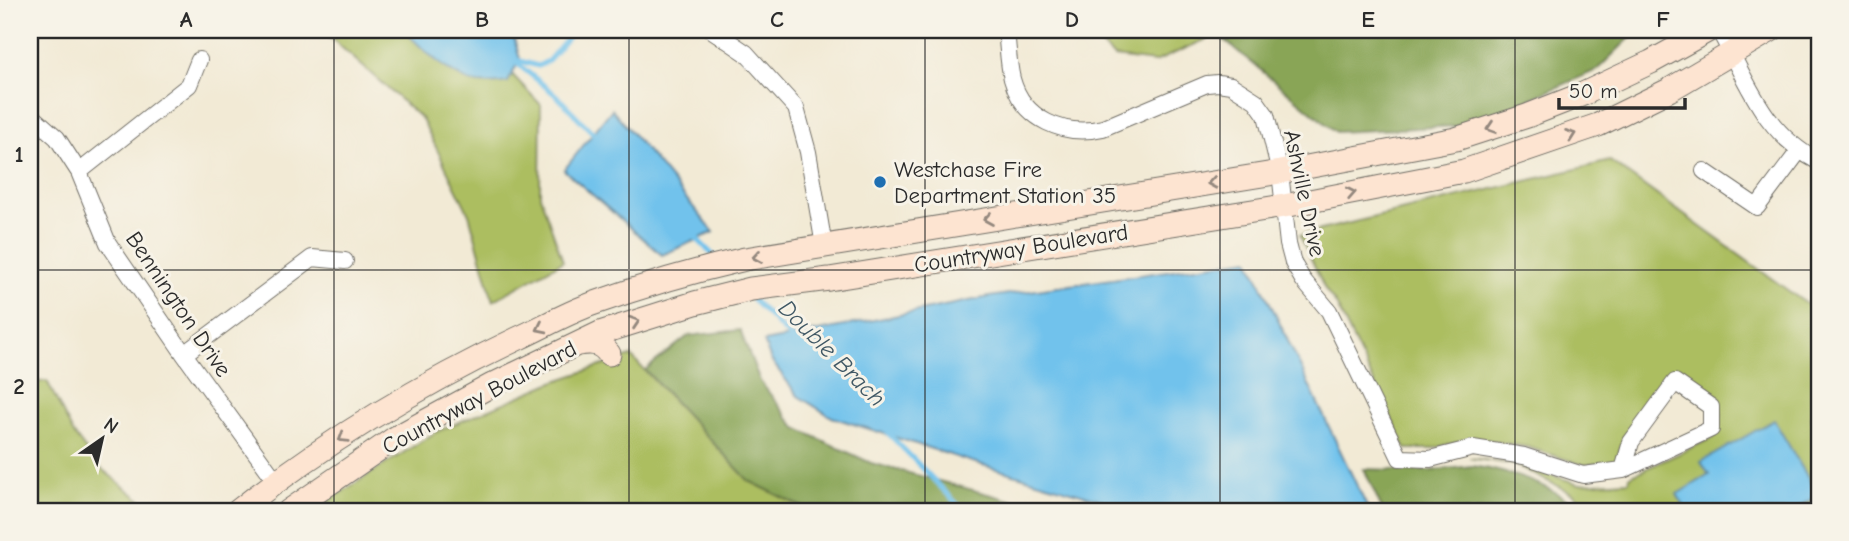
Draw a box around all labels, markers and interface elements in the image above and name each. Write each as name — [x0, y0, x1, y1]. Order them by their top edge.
text: A — [180, 6, 193, 33]
text: B — [475, 6, 489, 33]
text: C — [770, 6, 784, 33]
text: D — [1065, 6, 1079, 33]
text: E — [1361, 6, 1375, 33]
text: F — [1656, 6, 1670, 33]
scale bar — [1559, 66, 1685, 110]
text: 50 m — [1569, 79, 1618, 103]
one-way arrow — [1485, 120, 1497, 134]
street label: Ashville Drive — [1278, 127, 1331, 259]
one-way arrow — [1564, 129, 1576, 143]
text: 1 — [14, 141, 24, 168]
place label: Westchase Fire Department Station 35 — [894, 156, 1116, 209]
marker: Westchase Fire Department Station 35 — [872, 174, 888, 190]
one-way arrow — [1206, 175, 1218, 190]
one-way arrow — [1345, 186, 1357, 201]
one-way arrow — [982, 212, 993, 227]
street label: Countryway Boulevard — [912, 218, 1130, 279]
street label: Bennington Drive — [120, 227, 237, 382]
one-way arrow — [751, 249, 763, 264]
water label: Double Brach — [773, 294, 891, 412]
one-way arrow — [628, 316, 640, 331]
one-way arrow — [536, 319, 548, 333]
street label: Countryway Boulevard — [377, 335, 581, 460]
text: 2 — [13, 373, 25, 400]
north arrow — [66, 405, 136, 475]
text: N — [100, 413, 122, 438]
one-way arrow — [337, 430, 350, 443]

